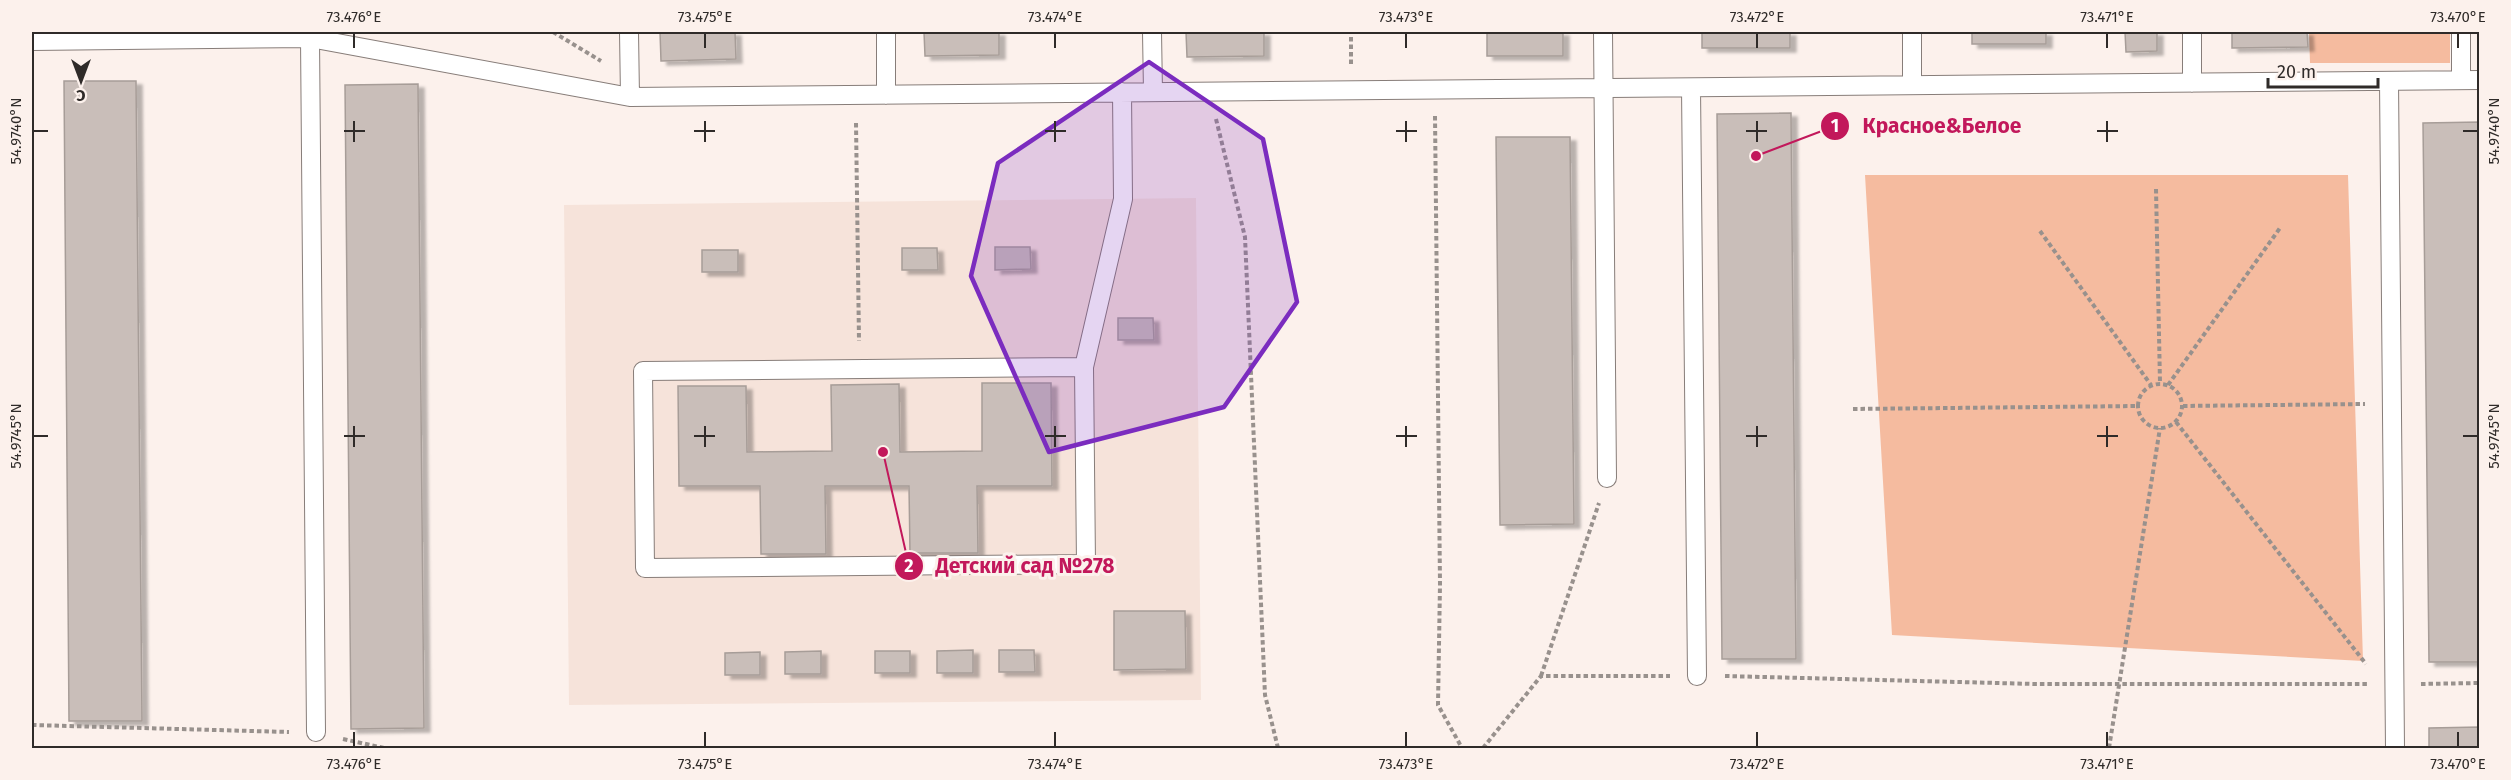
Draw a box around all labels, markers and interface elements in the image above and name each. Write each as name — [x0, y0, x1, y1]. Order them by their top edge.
text: 73.476°E — [327, 8, 381, 26]
text: 73.475°E — [678, 8, 732, 26]
text: 73.474°E — [1028, 8, 1082, 26]
text: 73.473°E — [1379, 8, 1433, 26]
text: 73.472°E — [1730, 8, 1784, 26]
text: 73.471°E — [2080, 8, 2134, 26]
text: 73.470°E — [2430, 8, 2486, 26]
north arrow — [51, 51, 111, 111]
scale bar — [2268, 51, 2378, 89]
text: 20 m — [2277, 61, 2316, 83]
text: С — [76, 86, 86, 105]
text: 54.9740°N — [7, 98, 25, 164]
text: 54.9740°N — [2485, 98, 2503, 164]
callout: Красное&Белое — [1820, 106, 2033, 145]
text: Красное&Белое — [1863, 113, 2022, 139]
text: 1 — [1831, 115, 1839, 137]
text: 54.9745°N — [7, 403, 25, 469]
text: 54.9745°N — [2485, 403, 2503, 469]
callout: Детский сад №278 — [894, 546, 1127, 585]
text: Детский сад №278 — [934, 553, 1115, 579]
text: 2 — [904, 555, 914, 577]
text: 73.476°E — [327, 755, 381, 773]
text: 73.475°E — [678, 755, 732, 773]
text: 73.474°E — [1028, 755, 1082, 773]
text: 73.473°E — [1379, 755, 1433, 773]
text: 73.472°E — [1730, 755, 1784, 773]
text: 73.471°E — [2080, 755, 2134, 773]
text: 73.470°E — [2430, 755, 2486, 773]

